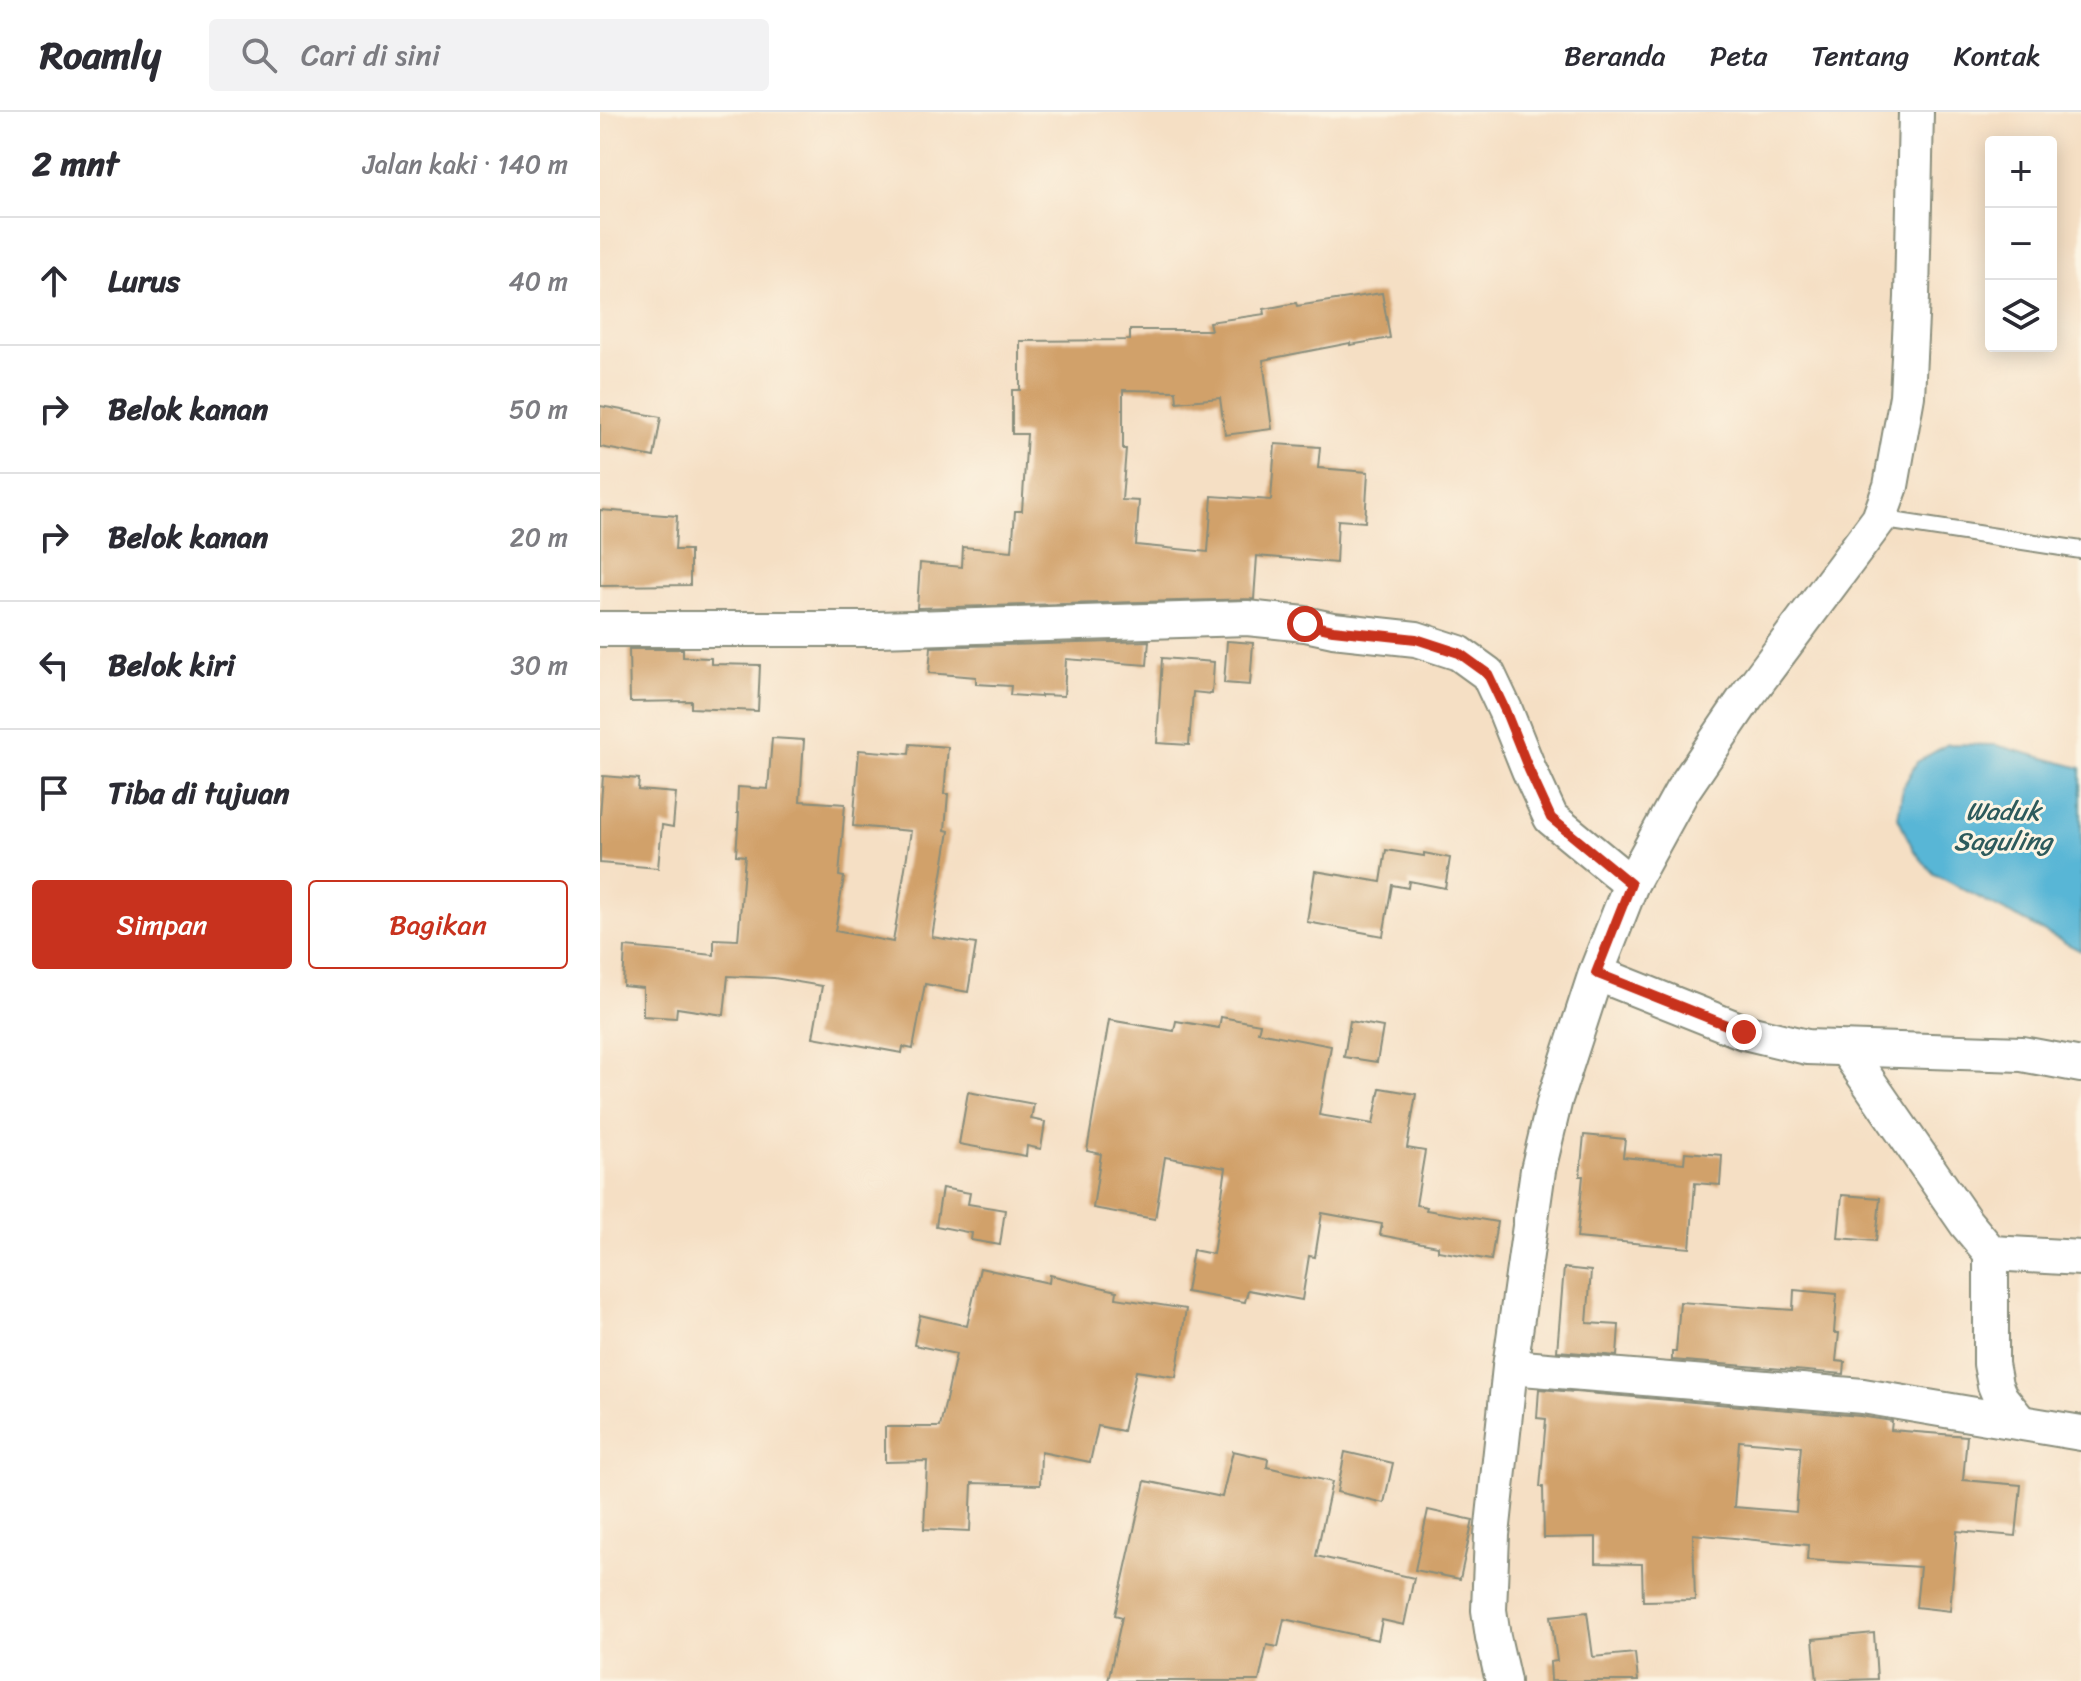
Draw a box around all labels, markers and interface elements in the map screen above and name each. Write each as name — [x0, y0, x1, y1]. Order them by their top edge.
search box — [209, 19, 769, 91]
text: Roamly — [40, 22, 161, 89]
text: Cari di sini — [301, 28, 440, 82]
text: Beranda — [1564, 31, 1666, 80]
text: Peta — [1710, 31, 1767, 80]
text: Tentang — [1811, 31, 1909, 80]
text: Kontak — [1953, 31, 2041, 80]
icon: search — [237, 33, 281, 77]
text: 2 mnt — [32, 134, 119, 194]
map controls — [1985, 136, 2057, 352]
button: + — [1985, 136, 2057, 208]
text: Jalan kaki · 140 m — [363, 141, 568, 187]
button: − — [1985, 208, 2057, 280]
text: Lurus — [108, 254, 180, 308]
text: 40 m — [509, 258, 568, 304]
icon: ahead — [32, 259, 76, 303]
button: layers — [1985, 280, 2057, 352]
text: Belok kanan — [108, 382, 268, 436]
text: 50 m — [509, 386, 568, 432]
icon: right — [32, 387, 76, 431]
text: Belok kanan — [108, 510, 268, 564]
text: 20 m — [510, 514, 568, 560]
icon: right — [32, 515, 76, 559]
route start — [1287, 606, 1323, 642]
text: Belok kiri — [108, 638, 235, 692]
text: 30 m — [511, 642, 568, 688]
icon: left — [32, 643, 76, 687]
text: Tiba di tujuan — [108, 766, 289, 820]
icon: arrive — [32, 771, 76, 815]
water label: Waduk Saguling — [1954, 788, 2054, 864]
button: Simpan — [32, 880, 292, 969]
button: Bagikan — [308, 880, 568, 969]
route end — [1726, 1014, 1762, 1050]

